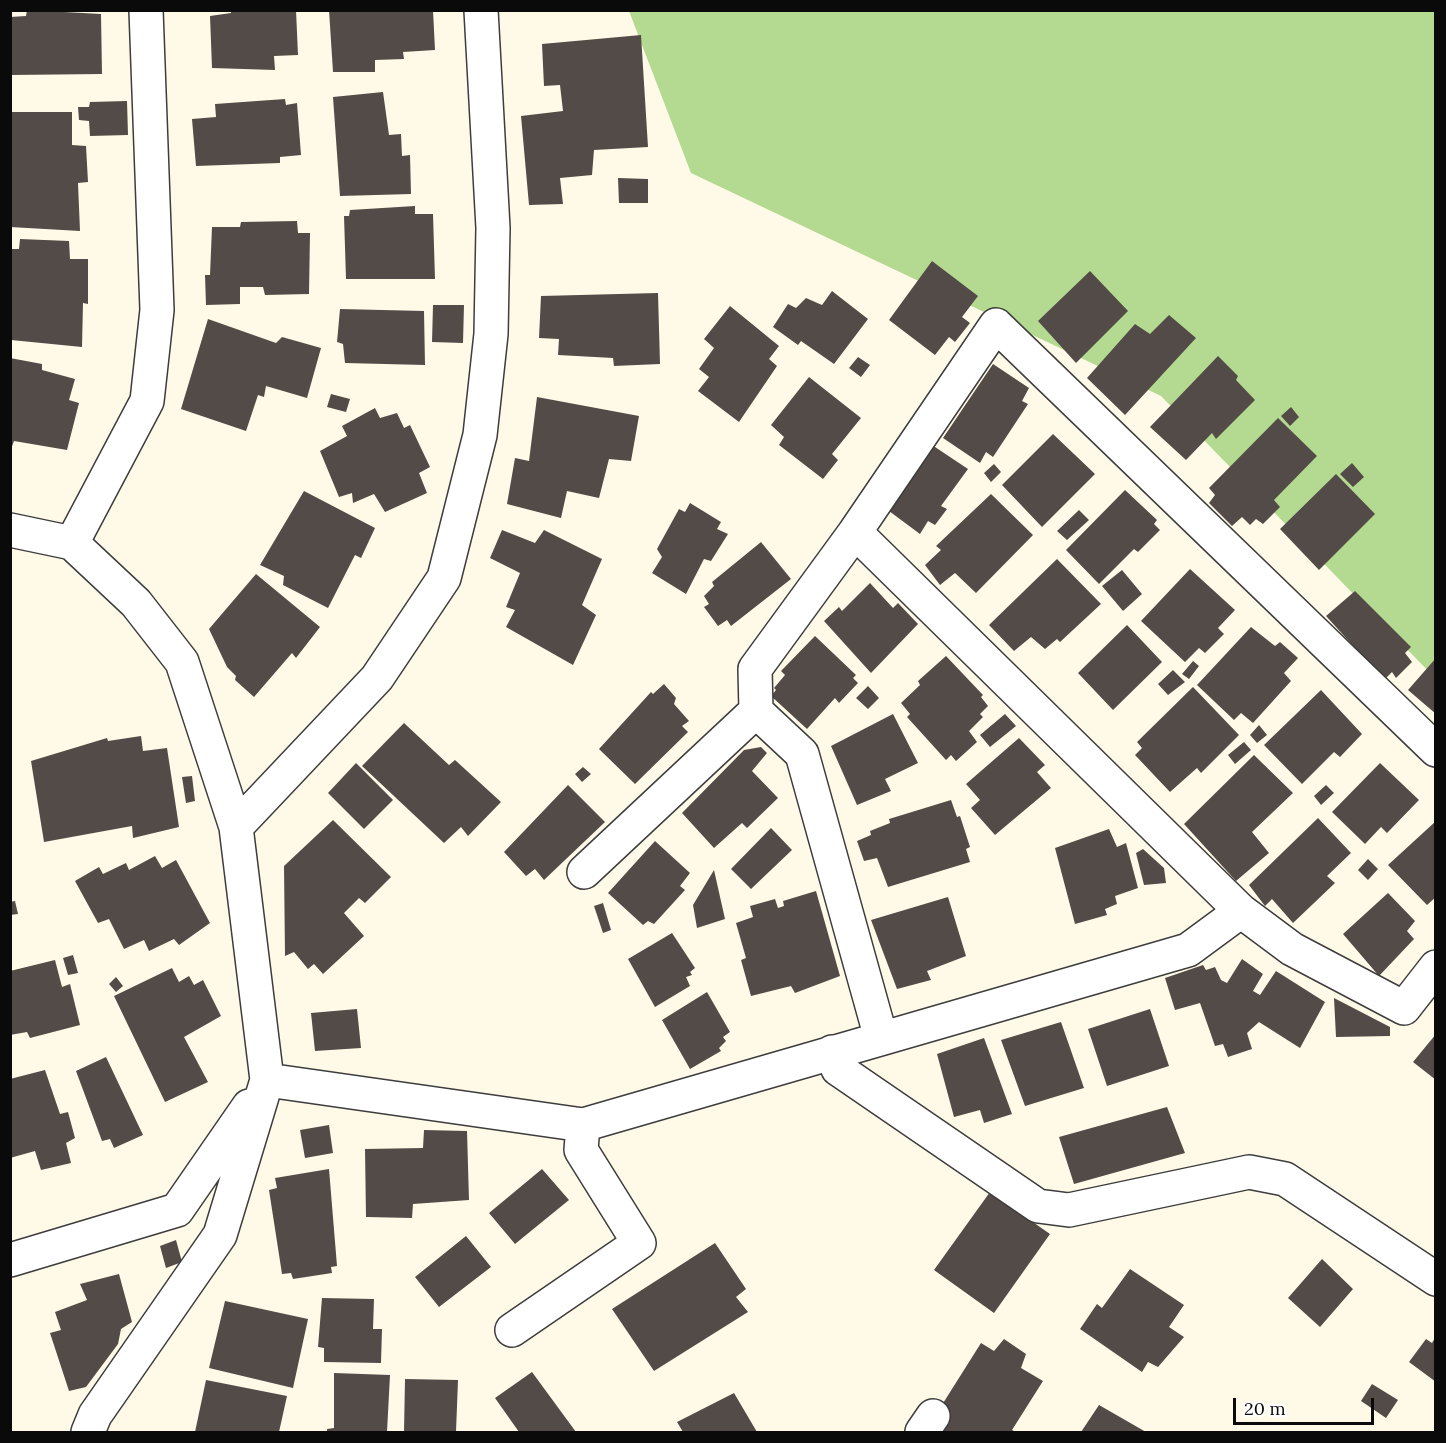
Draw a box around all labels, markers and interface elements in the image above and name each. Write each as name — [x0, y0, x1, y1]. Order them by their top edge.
scale bar — [1236, 1386, 1377, 1424]
text: 20 m — [1244, 1397, 1286, 1420]

